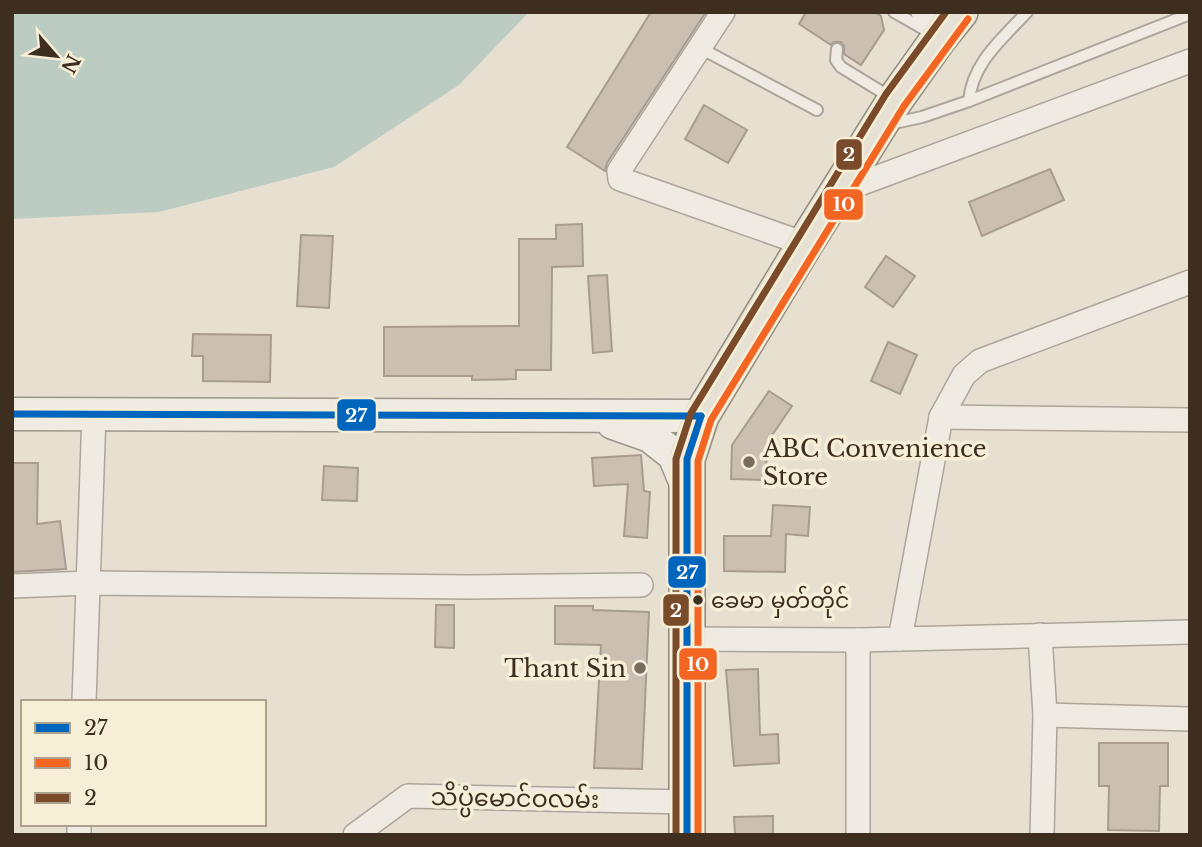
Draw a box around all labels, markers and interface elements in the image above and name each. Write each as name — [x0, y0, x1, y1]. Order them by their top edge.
north arrow — [21, 21, 91, 91]
text: N — [56, 50, 85, 77]
line badge: 2 — [835, 138, 863, 171]
text: 2 — [843, 143, 855, 166]
line badge: 10 — [823, 188, 864, 221]
text: 10 — [833, 193, 855, 216]
line badge: 27 — [336, 398, 377, 432]
text: 27 — [345, 404, 368, 427]
place label: ABC Convenience Store — [762, 434, 987, 491]
marker: ABC Convenience Store — [741, 454, 757, 470]
line badge: 27 — [667, 555, 707, 589]
text: 27 — [676, 561, 699, 584]
place label: ခေမာ မှတ်တိုင် — [711, 585, 849, 618]
line badge: 2 — [662, 593, 690, 627]
marker: ခေမာ မှတ်တိုင် — [691, 593, 705, 607]
text: 2 — [670, 599, 682, 622]
line badge: 10 — [678, 647, 718, 681]
text: 10 — [687, 653, 709, 676]
place label: Thant Sin — [504, 654, 626, 683]
marker: Thant Sin — [632, 660, 648, 676]
legend — [21, 700, 266, 826]
text: 27 — [84, 715, 108, 741]
text: 10 — [84, 750, 108, 776]
street label: သိပ္ပံမောင်ဝလမ်း — [430, 781, 600, 820]
text: 2 — [84, 785, 97, 811]

